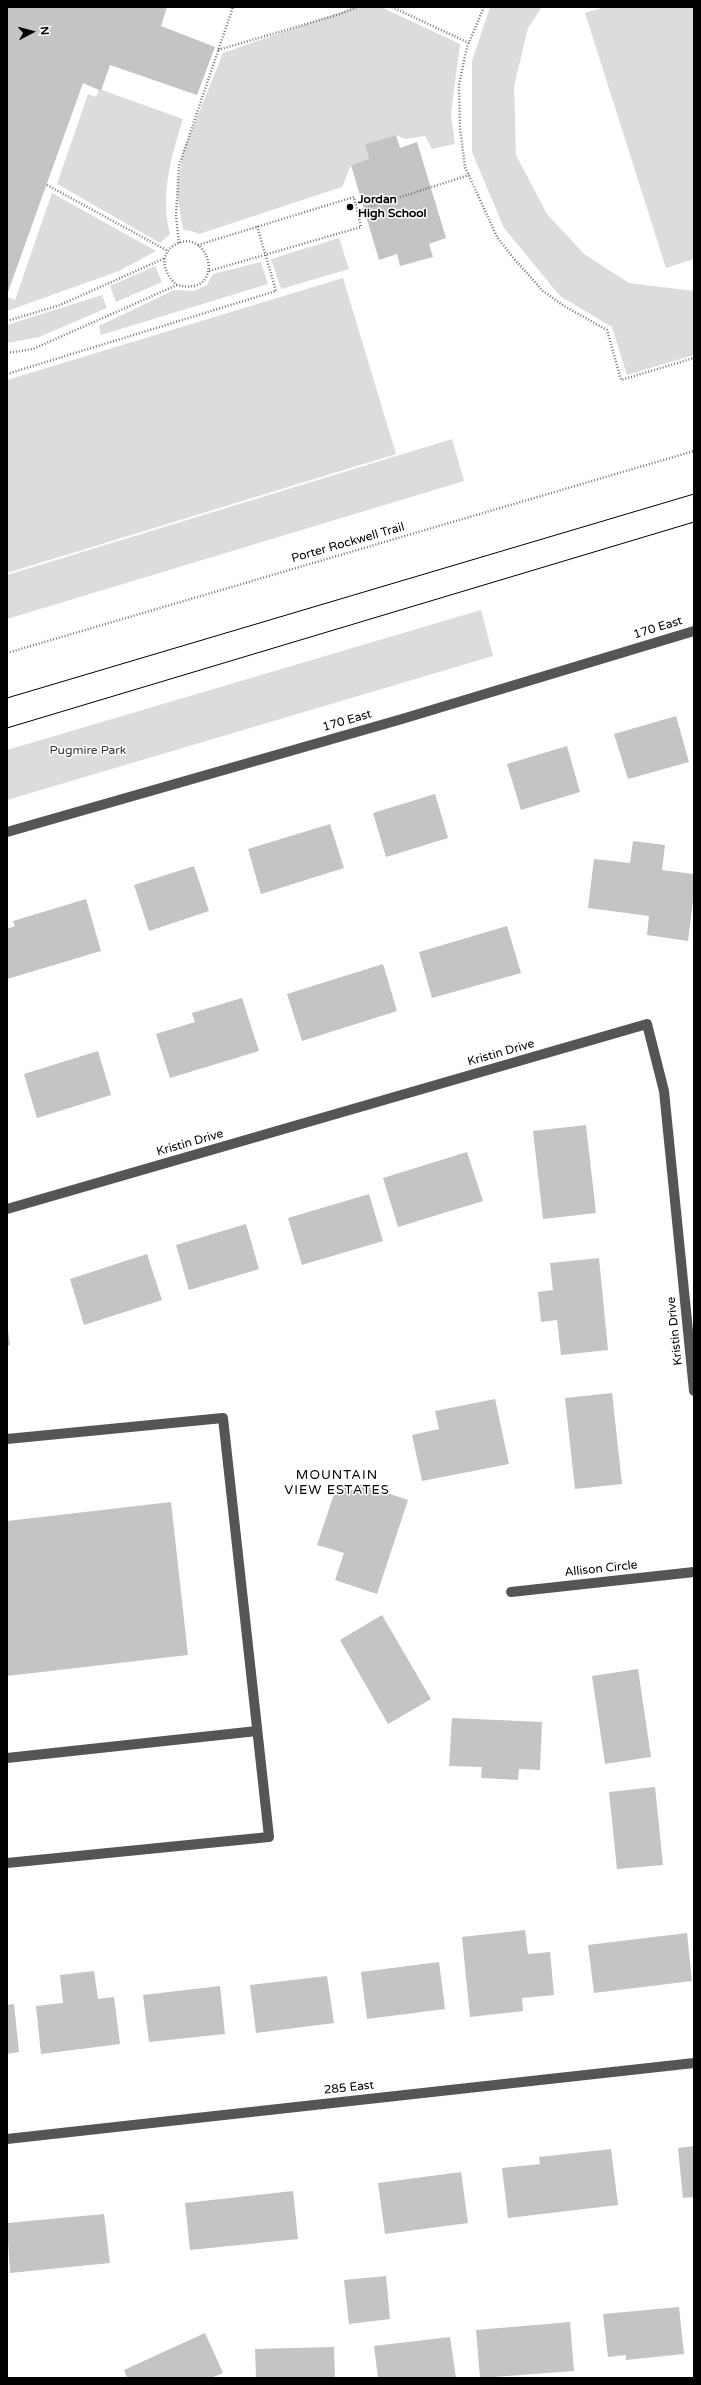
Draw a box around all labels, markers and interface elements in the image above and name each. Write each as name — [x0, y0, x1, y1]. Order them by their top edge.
north arrow — [12, 12, 52, 52]
text: N — [38, 26, 51, 36]
place label: Jordan High School — [358, 193, 427, 221]
marker: Jordan High School — [345, 202, 355, 212]
street label: Porter Rockwell Trail — [290, 520, 406, 566]
street label: 170 East — [632, 614, 684, 642]
street label: 170 East — [321, 707, 373, 735]
park label: Pugmire Park — [50, 744, 126, 758]
street label: Kristin Drive — [466, 1037, 536, 1069]
street label: Kristin Drive — [155, 1127, 225, 1159]
street label: Kristin Drive — [664, 1296, 686, 1366]
district label: MOUNTAIN VIEW ESTATES — [284, 1468, 390, 1499]
street label: Allison Circle — [564, 1558, 638, 1580]
street label: 285 East — [323, 2078, 375, 2098]

